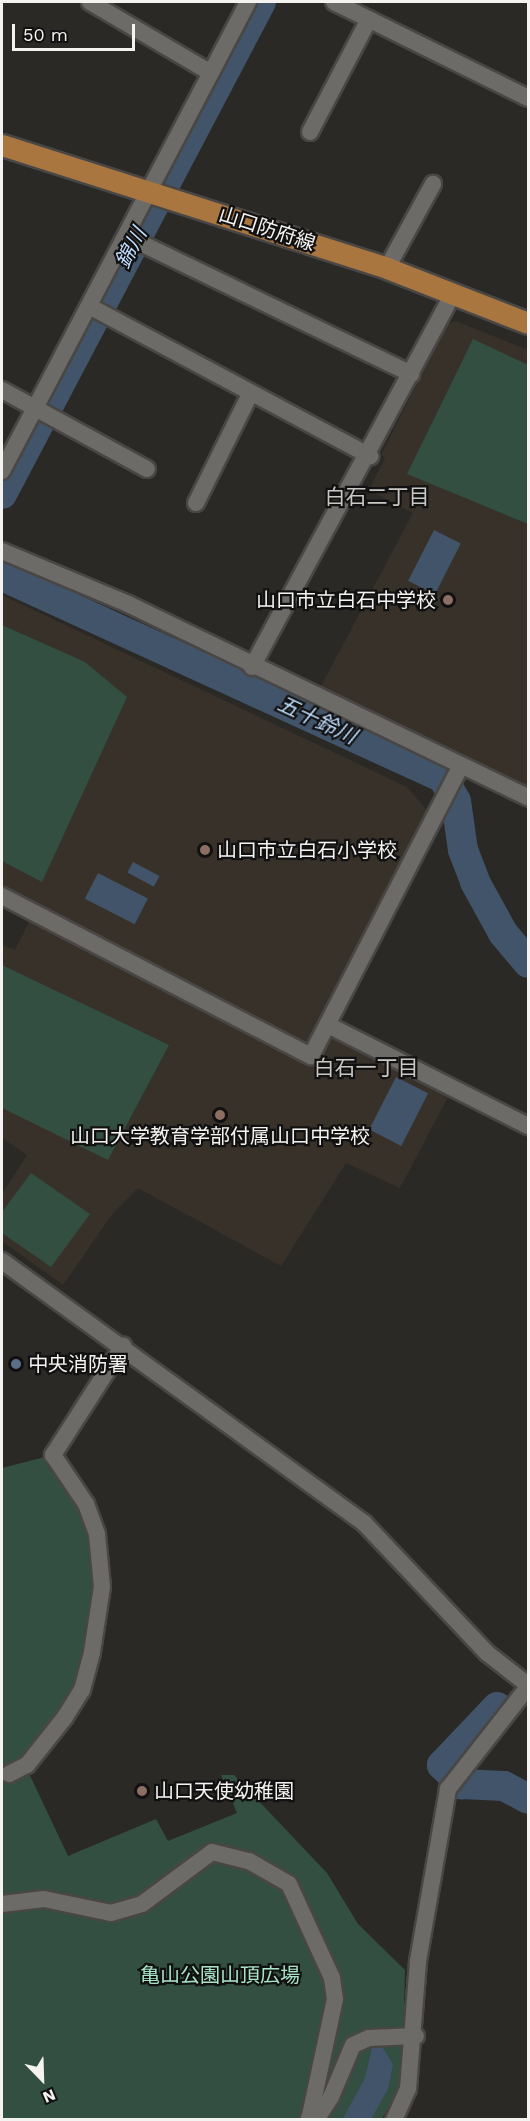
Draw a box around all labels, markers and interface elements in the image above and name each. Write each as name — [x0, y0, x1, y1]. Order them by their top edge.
scale bar — [15, 12, 138, 50]
text: 50 m — [23, 24, 68, 45]
street label: 山口防府線 — [216, 202, 318, 256]
water label: 錦川 — [110, 224, 152, 272]
district label: 白石二丁目 — [325, 484, 429, 510]
place label: 山口市立白石中学校 — [256, 588, 436, 612]
marker: 山口市立白石中学校 — [441, 593, 455, 607]
water label: 五十鈴川 — [274, 691, 360, 749]
place label: 山口市立白石小学校 — [217, 838, 397, 862]
marker: 山口市立白石小学校 — [198, 843, 212, 857]
district label: 白石一丁目 — [314, 1055, 418, 1081]
marker: 山口大学教育学部付属山口中学校 — [213, 1108, 227, 1122]
place label: 山口大学教育学部付属山口中学校 — [70, 1124, 370, 1148]
place label: 中央消防署 — [28, 1352, 128, 1376]
marker: 中央消防署 — [9, 1357, 23, 1371]
place label: 山口天使幼稚園 — [154, 1779, 294, 1803]
marker: 山口天使幼稚園 — [135, 1784, 149, 1798]
park label: 亀山公園山頂広場 — [140, 1963, 300, 1987]
north arrow — [12, 2049, 72, 2109]
text: N — [40, 2085, 58, 2107]

